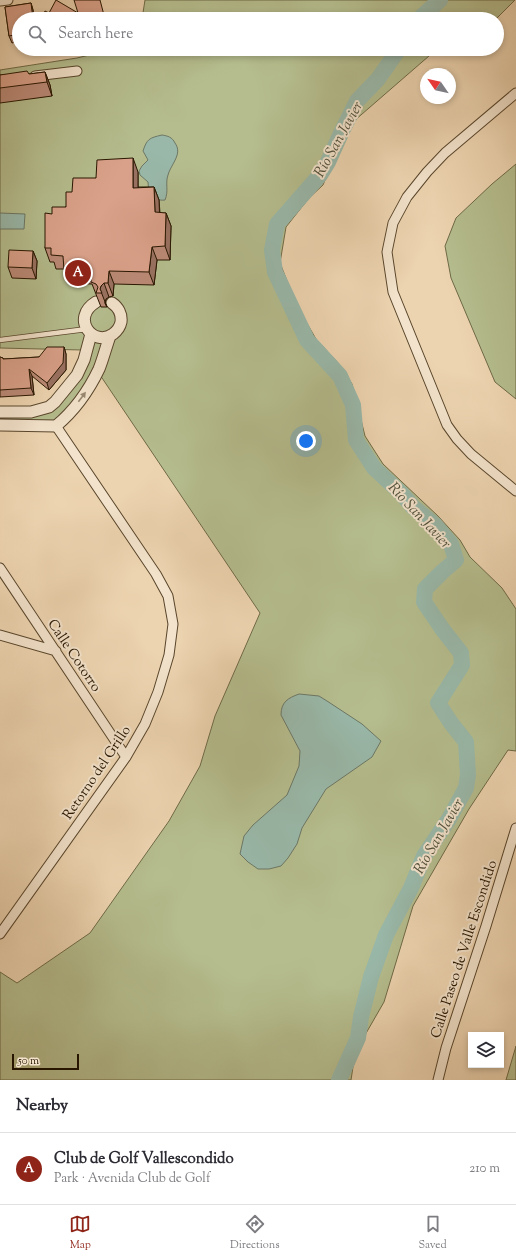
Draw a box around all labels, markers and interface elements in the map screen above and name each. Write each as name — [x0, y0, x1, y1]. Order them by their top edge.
search box — [12, 12, 504, 56]
icon: search — [26, 23, 48, 45]
text: Search here — [58, 24, 133, 45]
north arrow — [420, 68, 456, 104]
water label: Río San Javier — [310, 97, 369, 181]
pin: A — [65, 258, 91, 288]
one-way arrow — [77, 391, 86, 402]
your location — [296, 431, 316, 451]
water label: Río San Javier — [383, 478, 456, 554]
street label: Calle Cotorro — [42, 616, 105, 697]
street label: Retorno del Grillo — [59, 722, 137, 824]
water label: Río San Javier — [409, 795, 470, 878]
street label: Calle Paseo de Valle Escondido — [427, 858, 503, 1041]
map controls — [468, 1032, 504, 1068]
button: layers — [468, 1032, 504, 1068]
scale bar — [12, 1052, 79, 1071]
text: 50 m — [18, 1053, 39, 1069]
text: Nearby — [16, 1094, 68, 1118]
text: Club de Golf Vallescondido — [54, 1149, 234, 1170]
text: A — [24, 1160, 34, 1178]
text: 210 m — [469, 1160, 500, 1178]
text: Park · Avenida Club de Golf — [54, 1170, 210, 1188]
tab: Map — [69, 1213, 91, 1253]
tab: Directions — [230, 1213, 280, 1253]
tab: Saved — [418, 1213, 447, 1253]

